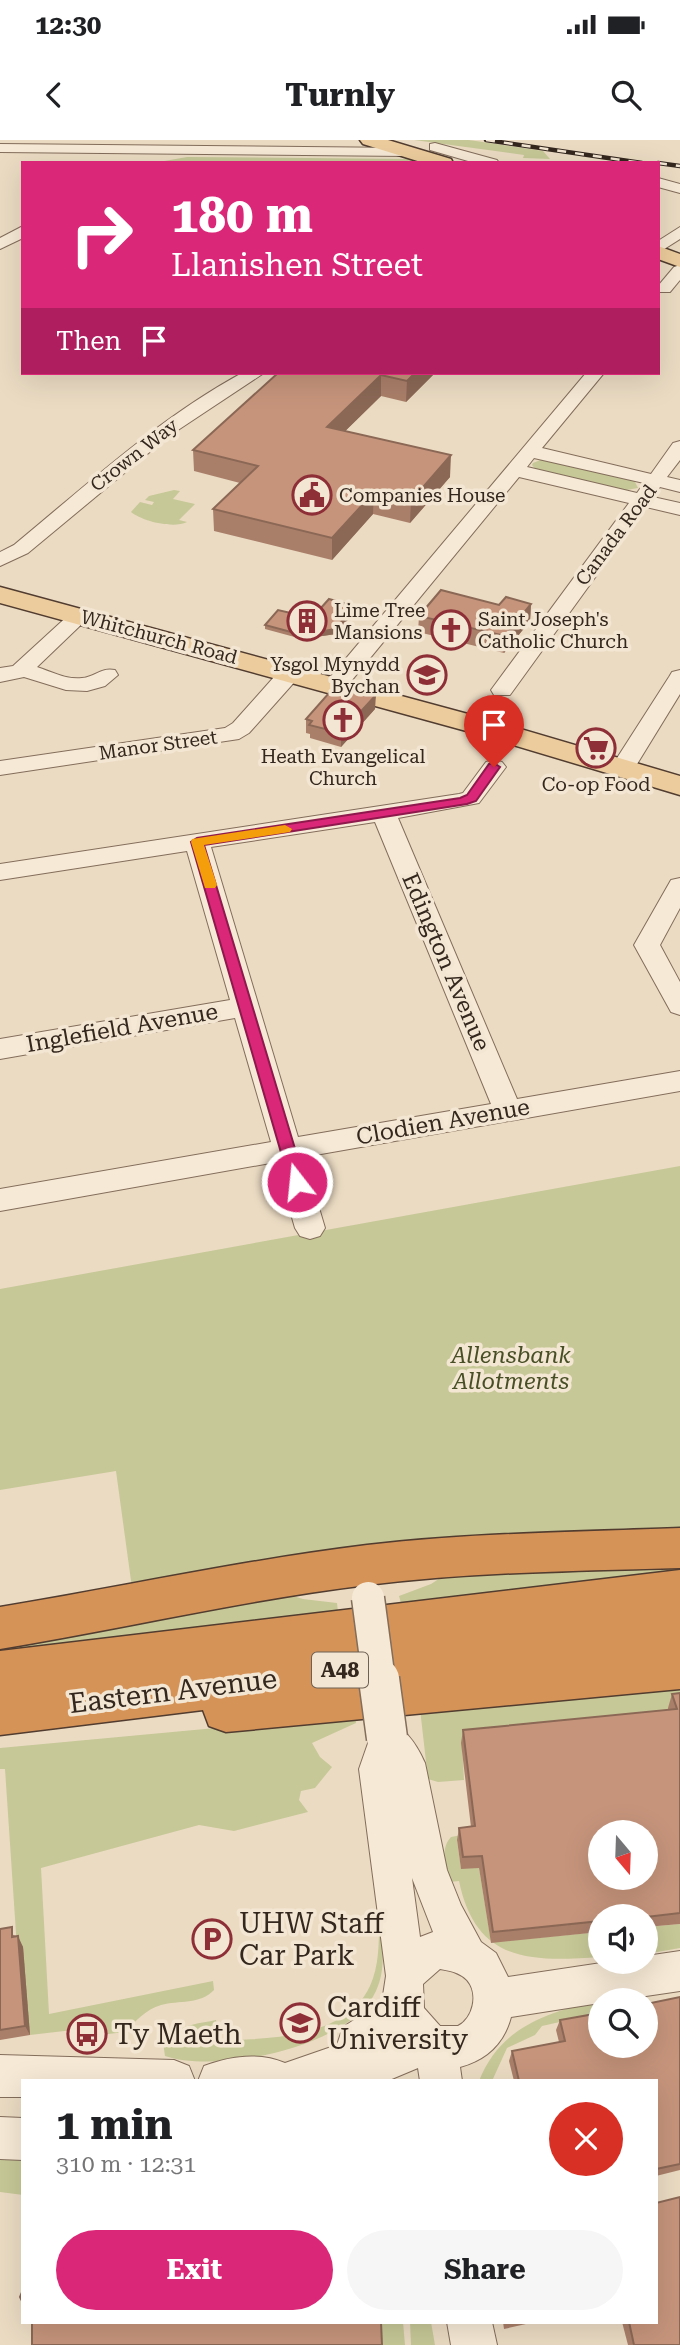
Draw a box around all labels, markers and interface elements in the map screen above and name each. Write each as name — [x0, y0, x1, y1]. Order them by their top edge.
text: 12:30 — [35, 10, 101, 40]
icon: back — [35, 76, 73, 114]
text: Turnly — [285, 76, 395, 114]
icon: search — [607, 76, 645, 114]
text: 180 m — [171, 187, 313, 244]
icon: right — [56, 189, 147, 280]
text: Llanishen Street — [171, 246, 423, 284]
icon: arrive — [135, 322, 173, 360]
text: Then — [56, 326, 121, 356]
street label: Crown Way — [86, 413, 183, 496]
public building icon: Companies House — [291, 474, 333, 516]
street label: Canada Road — [571, 480, 661, 590]
place label: Companies House — [339, 484, 505, 507]
place label: Lime Tree Mansions — [334, 599, 426, 644]
building icon: Lime Tree Mansions — [286, 600, 328, 642]
street label: Whitchurch Road — [78, 605, 240, 669]
place label: Saint Joseph's Catholic Church — [478, 608, 628, 653]
church icon: Saint Joseph's Catholic Church — [430, 609, 472, 651]
place label: Ysgol Mynydd Bychan — [270, 653, 400, 698]
school or university icon: Ysgol Mynydd Bychan — [406, 654, 448, 696]
pin — [464, 695, 524, 767]
church icon: Heath Evangelical Church — [322, 699, 364, 741]
icon: arrive — [475, 706, 513, 744]
street label: Manor Street — [97, 725, 219, 765]
supermarket icon: Co-op Food — [575, 727, 617, 769]
place label: Heath Evangelical Church — [261, 745, 425, 790]
place label: Co-op Food — [542, 773, 650, 796]
street label: Edington Avenue — [396, 869, 496, 1055]
street label: Inglefield Avenue — [24, 998, 220, 1058]
street label: Clodien Avenue — [354, 1093, 532, 1151]
position arrow — [260, 1145, 334, 1219]
park label: Allensbank Allotments — [449, 1342, 571, 1395]
road number: A48 — [312, 1652, 368, 1688]
street label: Eastern Avenue — [67, 1662, 279, 1720]
north arrow — [588, 1820, 658, 1890]
map controls — [588, 1820, 658, 2058]
button: sound — [588, 1904, 658, 1974]
place label: UHW Staff Car Park — [239, 1907, 384, 1972]
parking icon: UHW Staff Car Park — [191, 1918, 233, 1960]
button: search — [588, 1988, 658, 2058]
place label: Cardiff University — [327, 1991, 468, 2056]
school or university icon: Cardiff University — [279, 2002, 321, 2044]
bus stop icon: Ty Maeth — [66, 2013, 108, 2055]
place label: Ty Maeth — [114, 2018, 242, 2051]
text: 1 min — [56, 2100, 173, 2149]
button: close — [549, 2102, 623, 2176]
text: 310 m · 12:31 — [56, 2151, 196, 2178]
button: Exit — [56, 2230, 333, 2310]
button: Share — [347, 2230, 623, 2310]

